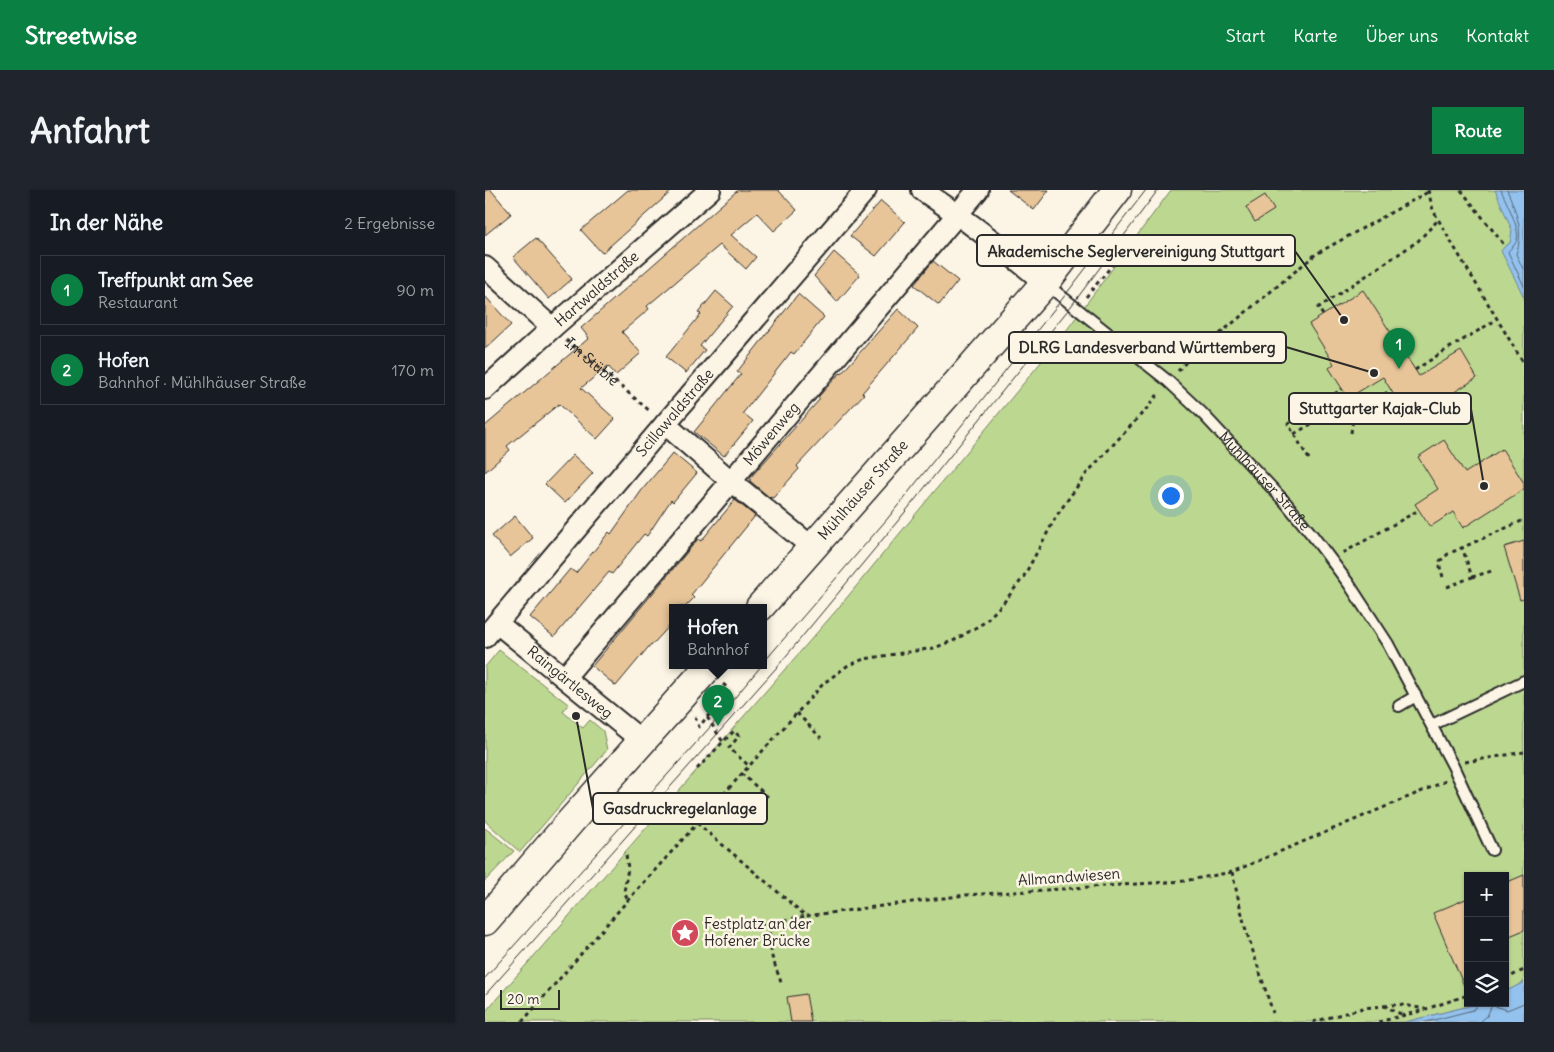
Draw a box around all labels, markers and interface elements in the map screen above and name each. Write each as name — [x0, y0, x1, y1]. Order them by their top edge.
text: Streetwise — [25, 20, 137, 50]
text: Start — [1226, 24, 1265, 47]
text: Karte — [1293, 24, 1338, 47]
text: Über uns — [1366, 24, 1438, 47]
text: Kontakt — [1466, 24, 1529, 47]
button: Route — [1432, 107, 1524, 154]
text: Anfahrt — [30, 108, 150, 152]
text: In der Nähe — [50, 209, 163, 236]
text: 2 Ergebnisse — [344, 213, 435, 233]
callout: Akademische Seglervereinigung Stuttgart — [977, 235, 1295, 266]
text: Akademische Seglervereinigung Stuttgart — [987, 241, 1285, 262]
street label: Hartwaldstraße — [550, 247, 643, 331]
text: Treffpunkt am See — [98, 268, 253, 292]
text: 1 — [64, 280, 70, 300]
text: 90 m — [396, 280, 434, 300]
text: Restaurant — [98, 292, 178, 312]
pin: 1 — [1383, 328, 1415, 369]
callout: DLRG Landesverband Württemberg — [1009, 332, 1286, 363]
street label: Im Stüble — [561, 333, 623, 390]
text: DLRG Landesverband Württemberg — [1018, 337, 1276, 358]
text: Hofen — [98, 348, 149, 372]
text: 2 — [63, 360, 71, 380]
text: 170 m — [391, 360, 434, 380]
street label: Scillawaldstraße — [632, 364, 718, 460]
text: Bahnhof · Mühlhäuser Straße — [98, 372, 306, 392]
callout: Stuttgarter Kajak-Club — [1289, 393, 1471, 424]
street label: Möwenweg — [739, 398, 803, 469]
text: Stuttgarter Kajak-Club — [1299, 398, 1461, 419]
street label: Mühlhäuser Straße — [1215, 427, 1315, 534]
street label: Mühlhäuser Straße — [813, 435, 912, 544]
your location — [1158, 483, 1184, 509]
popup — [669, 604, 767, 669]
text: Hofen — [687, 615, 738, 639]
text: Bahnhof — [687, 639, 749, 659]
street label: Raingärtlesweg — [524, 641, 617, 722]
pin: 2 — [702, 685, 734, 726]
callout: Gasdruckregelanlage — [593, 793, 767, 824]
text: Gasdruckregelanlage — [603, 798, 757, 819]
street label: Allmandwiesen — [1017, 863, 1121, 890]
map controls — [1464, 872, 1509, 1007]
button: + — [1464, 872, 1509, 917]
place label: Festplatz an der Hofener Brücke — [704, 914, 812, 950]
button: − — [1464, 917, 1509, 962]
place icon: Festplatz an der Hofener Brücke — [670, 918, 700, 948]
button: layers — [1464, 962, 1509, 1007]
scale bar — [500, 987, 560, 1010]
text: 20 m — [507, 990, 540, 1008]

